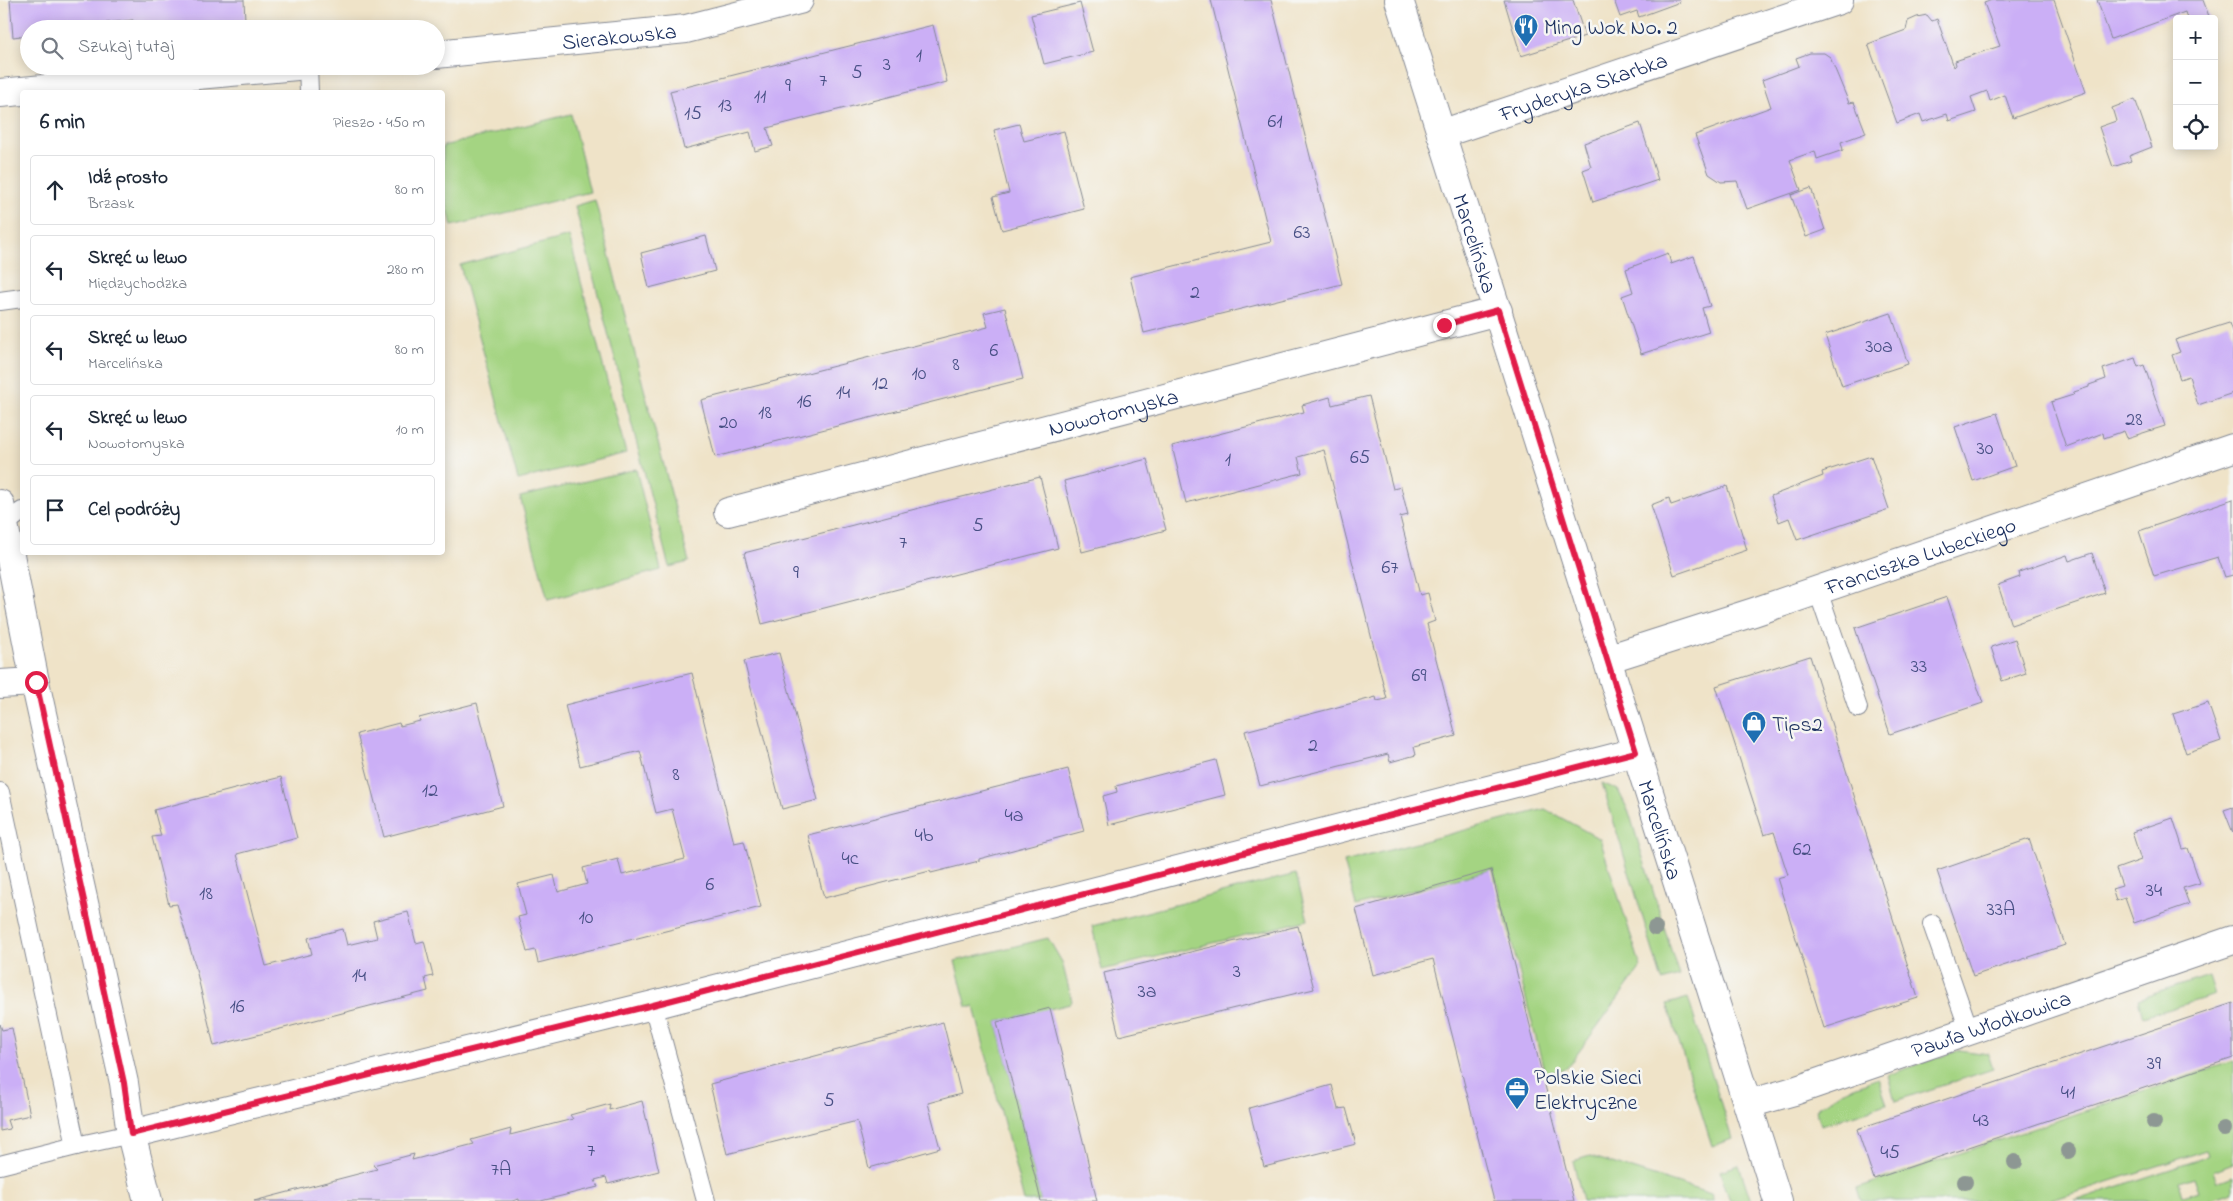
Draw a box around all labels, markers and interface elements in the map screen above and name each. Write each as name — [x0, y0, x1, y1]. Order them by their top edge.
restaurant icon: Ming Wok No. 2 — [1513, 13, 1539, 47]
place label: Ming Wok No. 2 — [1544, 13, 1678, 46]
map controls — [2173, 15, 2218, 150]
button: + — [2173, 15, 2218, 60]
street label: Sierakowska — [561, 17, 678, 60]
search box — [20, 20, 445, 75]
icon: search — [38, 34, 66, 62]
text: Szukaj tutaj — [78, 34, 174, 61]
house number: 1 — [916, 42, 922, 71]
street label: Fryderyka Skarbka — [1495, 46, 1672, 132]
house number: 3 — [883, 51, 891, 80]
house number: 5 — [851, 59, 863, 88]
button: − — [2173, 60, 2218, 105]
house number: 7 — [819, 67, 827, 96]
house number: 9 — [785, 72, 791, 101]
house number: 11 — [754, 83, 766, 112]
house number: 13 — [718, 92, 732, 121]
house number: 15 — [684, 100, 702, 129]
button: locate — [2173, 105, 2218, 150]
text: 6 min — [40, 108, 85, 138]
house number: 61 — [1267, 108, 1283, 137]
text: Pieszo · 450 m — [333, 111, 425, 135]
text: Idź prosto — [88, 165, 168, 192]
icon: ahead — [41, 176, 69, 204]
text: 80 m — [395, 178, 424, 202]
street label: Marcelińska — [1442, 190, 1504, 298]
text: Brzask — [88, 192, 134, 216]
house number: 63 — [1293, 219, 1311, 248]
text: Skręć w lewo — [88, 245, 187, 272]
icon: left — [41, 256, 69, 284]
text: 280 m — [387, 258, 424, 282]
text: Międzychodzka — [88, 272, 187, 296]
house number: 2 — [1190, 279, 1200, 308]
route end — [1433, 314, 1456, 337]
text: Skręć w lewo — [88, 325, 187, 352]
house number: 30a — [1865, 333, 1893, 362]
icon: left — [41, 336, 69, 364]
house number: 6 — [990, 337, 999, 366]
text: 80 m — [395, 338, 424, 362]
house number: 8 — [952, 351, 960, 380]
text: Marcelińska — [88, 352, 163, 376]
house number: 10 — [912, 360, 927, 389]
house number: 12 — [872, 370, 888, 399]
house number: 14 — [836, 379, 850, 408]
street label: Nowotomyska — [1046, 382, 1182, 447]
house number: 16 — [796, 388, 812, 417]
house number: 18 — [758, 399, 772, 428]
text: Skręć w lewo — [88, 405, 187, 432]
house number: 28 — [2125, 406, 2143, 435]
house number: 20 — [719, 409, 738, 438]
icon: left — [41, 416, 69, 444]
text: 10 m — [396, 418, 424, 442]
text: Nowotomyska — [88, 432, 185, 456]
house number: 30 — [1977, 435, 1994, 464]
house number: 65 — [1350, 444, 1370, 473]
house number: 1 — [1225, 446, 1231, 475]
icon: arrive — [41, 496, 69, 524]
text: Cel podróży — [88, 497, 180, 524]
street label: Franciszka Lubeckiego — [1820, 510, 2021, 606]
house number: 5 — [972, 512, 984, 541]
house number: 7 — [899, 529, 907, 558]
house number: 67 — [1381, 554, 1399, 583]
house number: 9 — [793, 559, 799, 588]
house number: 33 — [1911, 653, 1927, 682]
house number: 69 — [1412, 662, 1426, 691]
route start — [25, 671, 48, 694]
shop icon: Tips2 — [1741, 710, 1767, 744]
place label: Tips2 — [1772, 710, 1823, 742]
house number: 2 — [1308, 732, 1318, 761]
house number: 8 — [672, 761, 680, 790]
house number: 12 — [422, 777, 438, 806]
street label: Marcelińska — [1627, 777, 1689, 884]
house number: 4a — [1004, 802, 1024, 831]
house number: 4b — [915, 822, 934, 851]
house number: 62 — [1793, 836, 1811, 865]
house number: 4c — [841, 845, 859, 874]
house number: 6 — [706, 871, 715, 900]
house number: 34 — [2146, 877, 2162, 906]
house number: 18 — [199, 880, 213, 909]
house number: 33A — [1987, 896, 2015, 925]
house number: 10 — [579, 904, 594, 933]
house number: 3 — [1233, 958, 1241, 987]
house number: 14 — [352, 962, 366, 991]
house number: 3a — [1137, 978, 1157, 1007]
street label: Pawła Włodkowica — [1908, 984, 2076, 1068]
house number: 16 — [229, 993, 245, 1022]
house number: 39 — [2147, 1050, 2161, 1079]
place label: Polskie Sieci Elektryczne — [1534, 1063, 1642, 1121]
office icon: Polskie Sieci Elektryczne — [1504, 1076, 1530, 1110]
house number: 41 — [2061, 1079, 2075, 1108]
house number: 5 — [823, 1087, 835, 1116]
house number: 43 — [1973, 1107, 1989, 1136]
house number: 7 — [587, 1137, 595, 1166]
house number: 45 — [1880, 1139, 1900, 1168]
house number: 7A — [491, 1156, 511, 1185]

